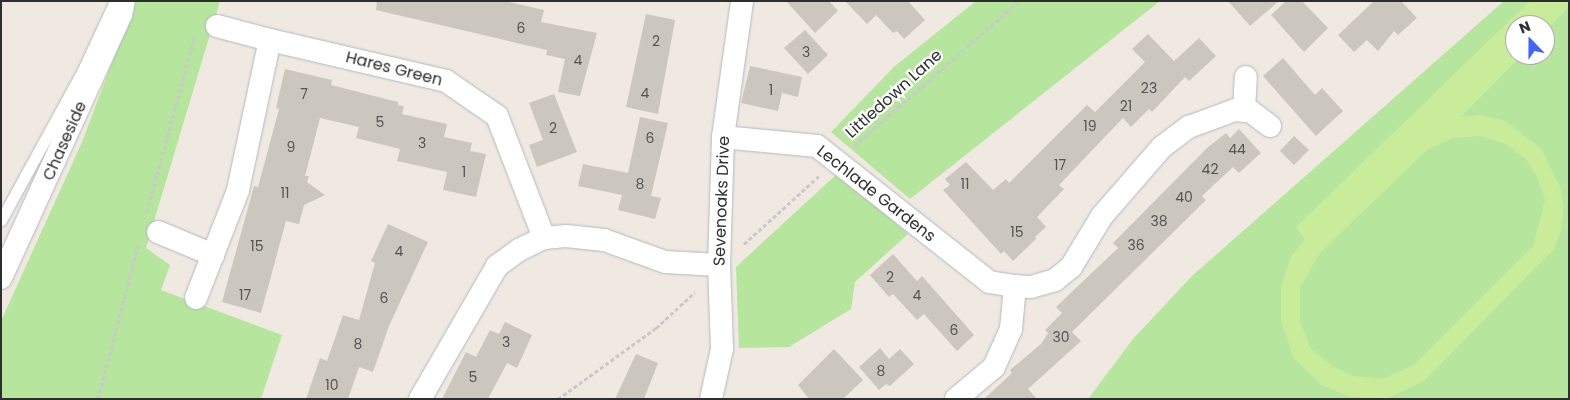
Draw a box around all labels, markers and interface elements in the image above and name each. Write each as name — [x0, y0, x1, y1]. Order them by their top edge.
north arrow — [1505, 15, 1555, 65]
text: N — [1516, 16, 1533, 38]
house number: 6 — [517, 20, 525, 36]
house number: 2 — [652, 33, 660, 49]
house number: 3 — [802, 44, 810, 60]
street label: Littledown Lane — [842, 46, 946, 142]
street label: Hares Green — [344, 48, 444, 90]
house number: 4 — [574, 52, 582, 68]
house number: 23 — [1141, 80, 1157, 96]
house number: 1 — [769, 82, 773, 98]
house number: 4 — [641, 85, 649, 101]
house number: 7 — [300, 86, 308, 102]
street label: Chaseside — [39, 98, 91, 184]
house number: 21 — [1120, 98, 1132, 114]
house number: 5 — [376, 114, 384, 130]
house number: 19 — [1083, 118, 1097, 134]
house number: 2 — [549, 120, 557, 136]
house number: 6 — [646, 130, 654, 146]
house number: 3 — [418, 135, 426, 151]
street label: Sevenoaks Drive — [710, 135, 734, 267]
house number: 9 — [287, 139, 295, 155]
house number: 44 — [1228, 141, 1246, 157]
street label: Lechlade Gardens — [813, 142, 939, 246]
house number: 17 — [1054, 157, 1066, 173]
house number: 42 — [1202, 161, 1218, 177]
house number: 1 — [462, 164, 466, 180]
house number: 8 — [636, 176, 644, 192]
house number: 11 — [961, 176, 969, 192]
house number: 11 — [281, 185, 289, 201]
house number: 40 — [1175, 189, 1193, 205]
house number: 38 — [1150, 213, 1168, 229]
house number: 15 — [1010, 224, 1024, 240]
house number: 36 — [1127, 237, 1145, 253]
house number: 15 — [250, 238, 264, 254]
house number: 4 — [395, 243, 403, 259]
house number: 2 — [886, 269, 894, 285]
house number: 17 — [239, 287, 251, 303]
house number: 4 — [913, 287, 921, 303]
house number: 6 — [380, 290, 388, 306]
house number: 6 — [950, 322, 958, 338]
house number: 30 — [1052, 329, 1070, 345]
house number: 3 — [502, 334, 510, 350]
house number: 8 — [354, 336, 362, 352]
house number: 8 — [877, 363, 885, 379]
house number: 5 — [469, 369, 477, 385]
house number: 10 — [325, 377, 339, 393]

